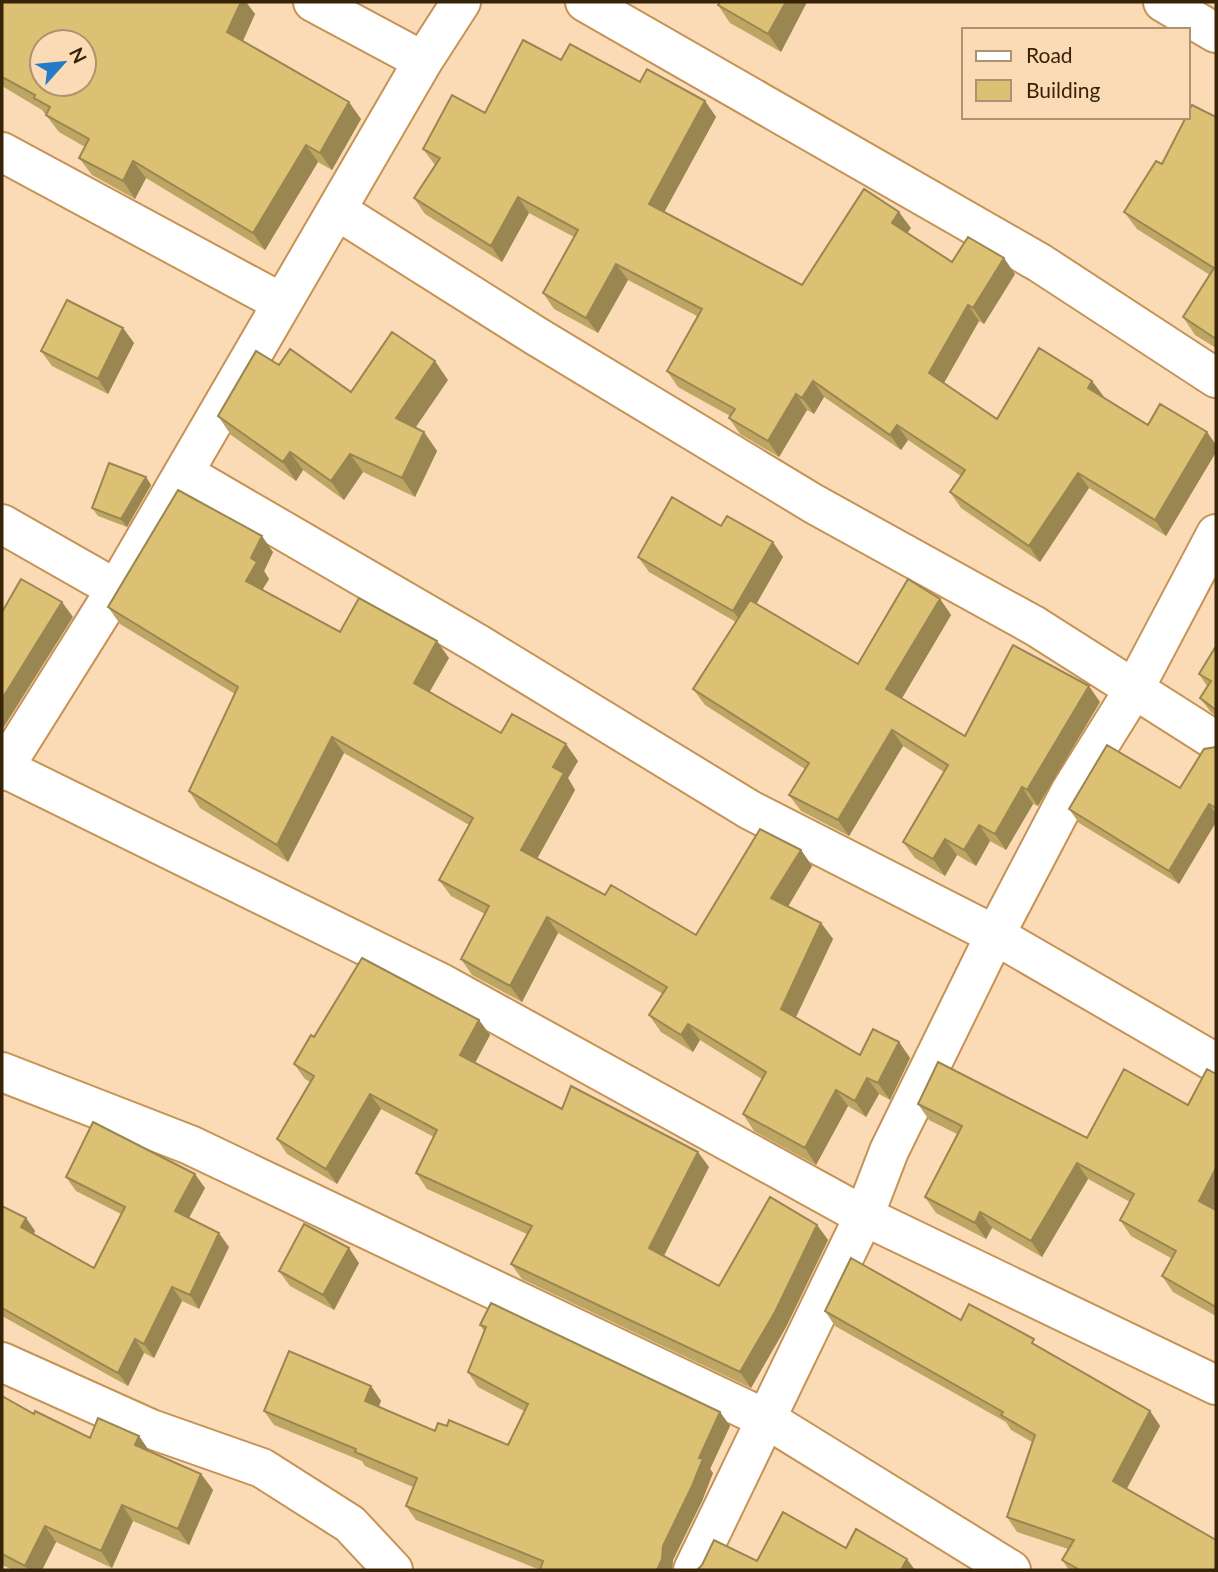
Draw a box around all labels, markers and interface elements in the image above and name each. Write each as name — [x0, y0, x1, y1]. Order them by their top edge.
north arrow — [28, 28, 98, 98]
legend — [962, 28, 1190, 119]
text: Road — [1026, 42, 1073, 67]
text: N — [65, 43, 92, 67]
text: Building — [1026, 77, 1101, 102]

